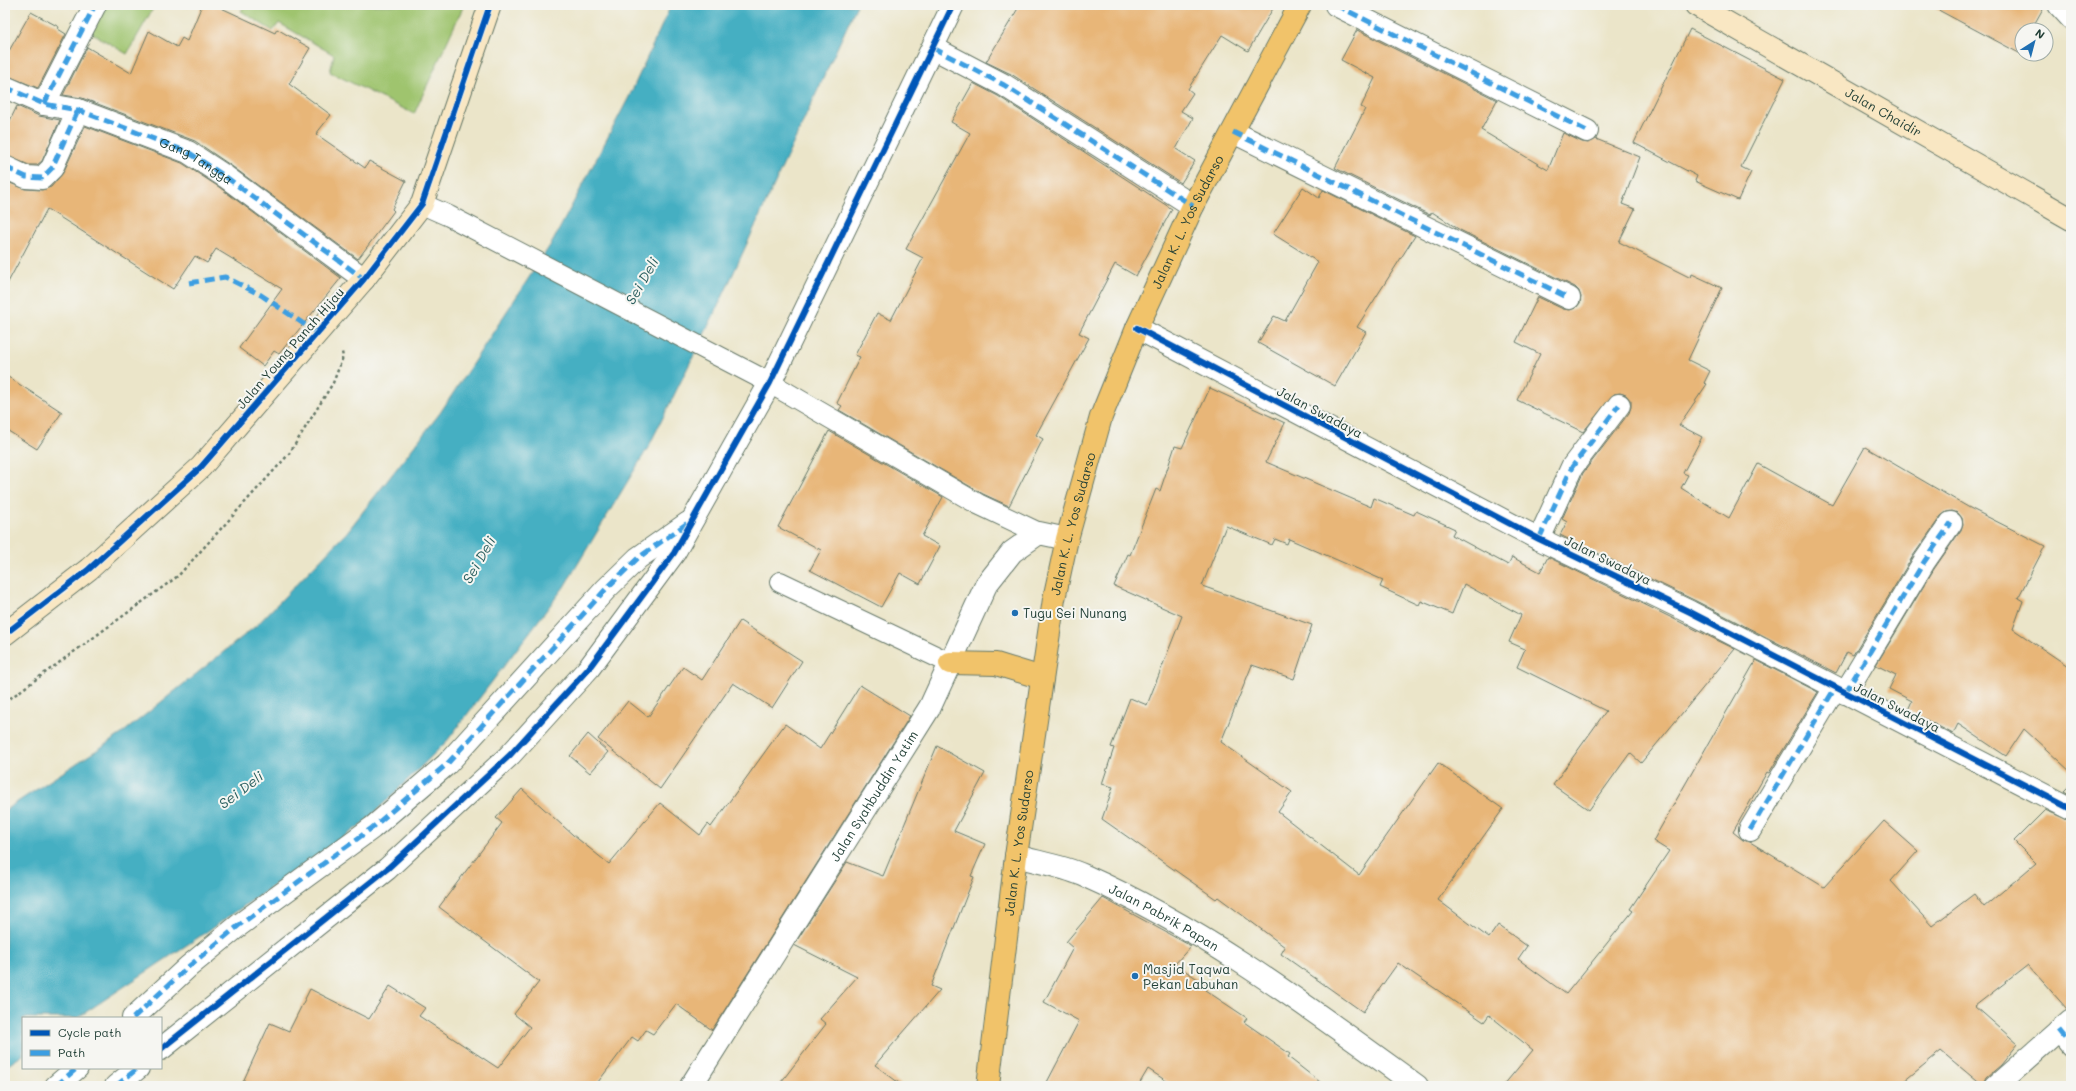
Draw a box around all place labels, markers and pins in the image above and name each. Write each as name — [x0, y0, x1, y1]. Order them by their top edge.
place label: Tugu Sei Nunang — [1023, 604, 1126, 621]
marker: Tugu Sei Nunang — [1010, 608, 1020, 618]
place label: Masjid Taqwa Pekan Labuhan — [1143, 960, 1238, 992]
marker: Masjid Taqwa Pekan Labuhan — [1130, 971, 1140, 981]

